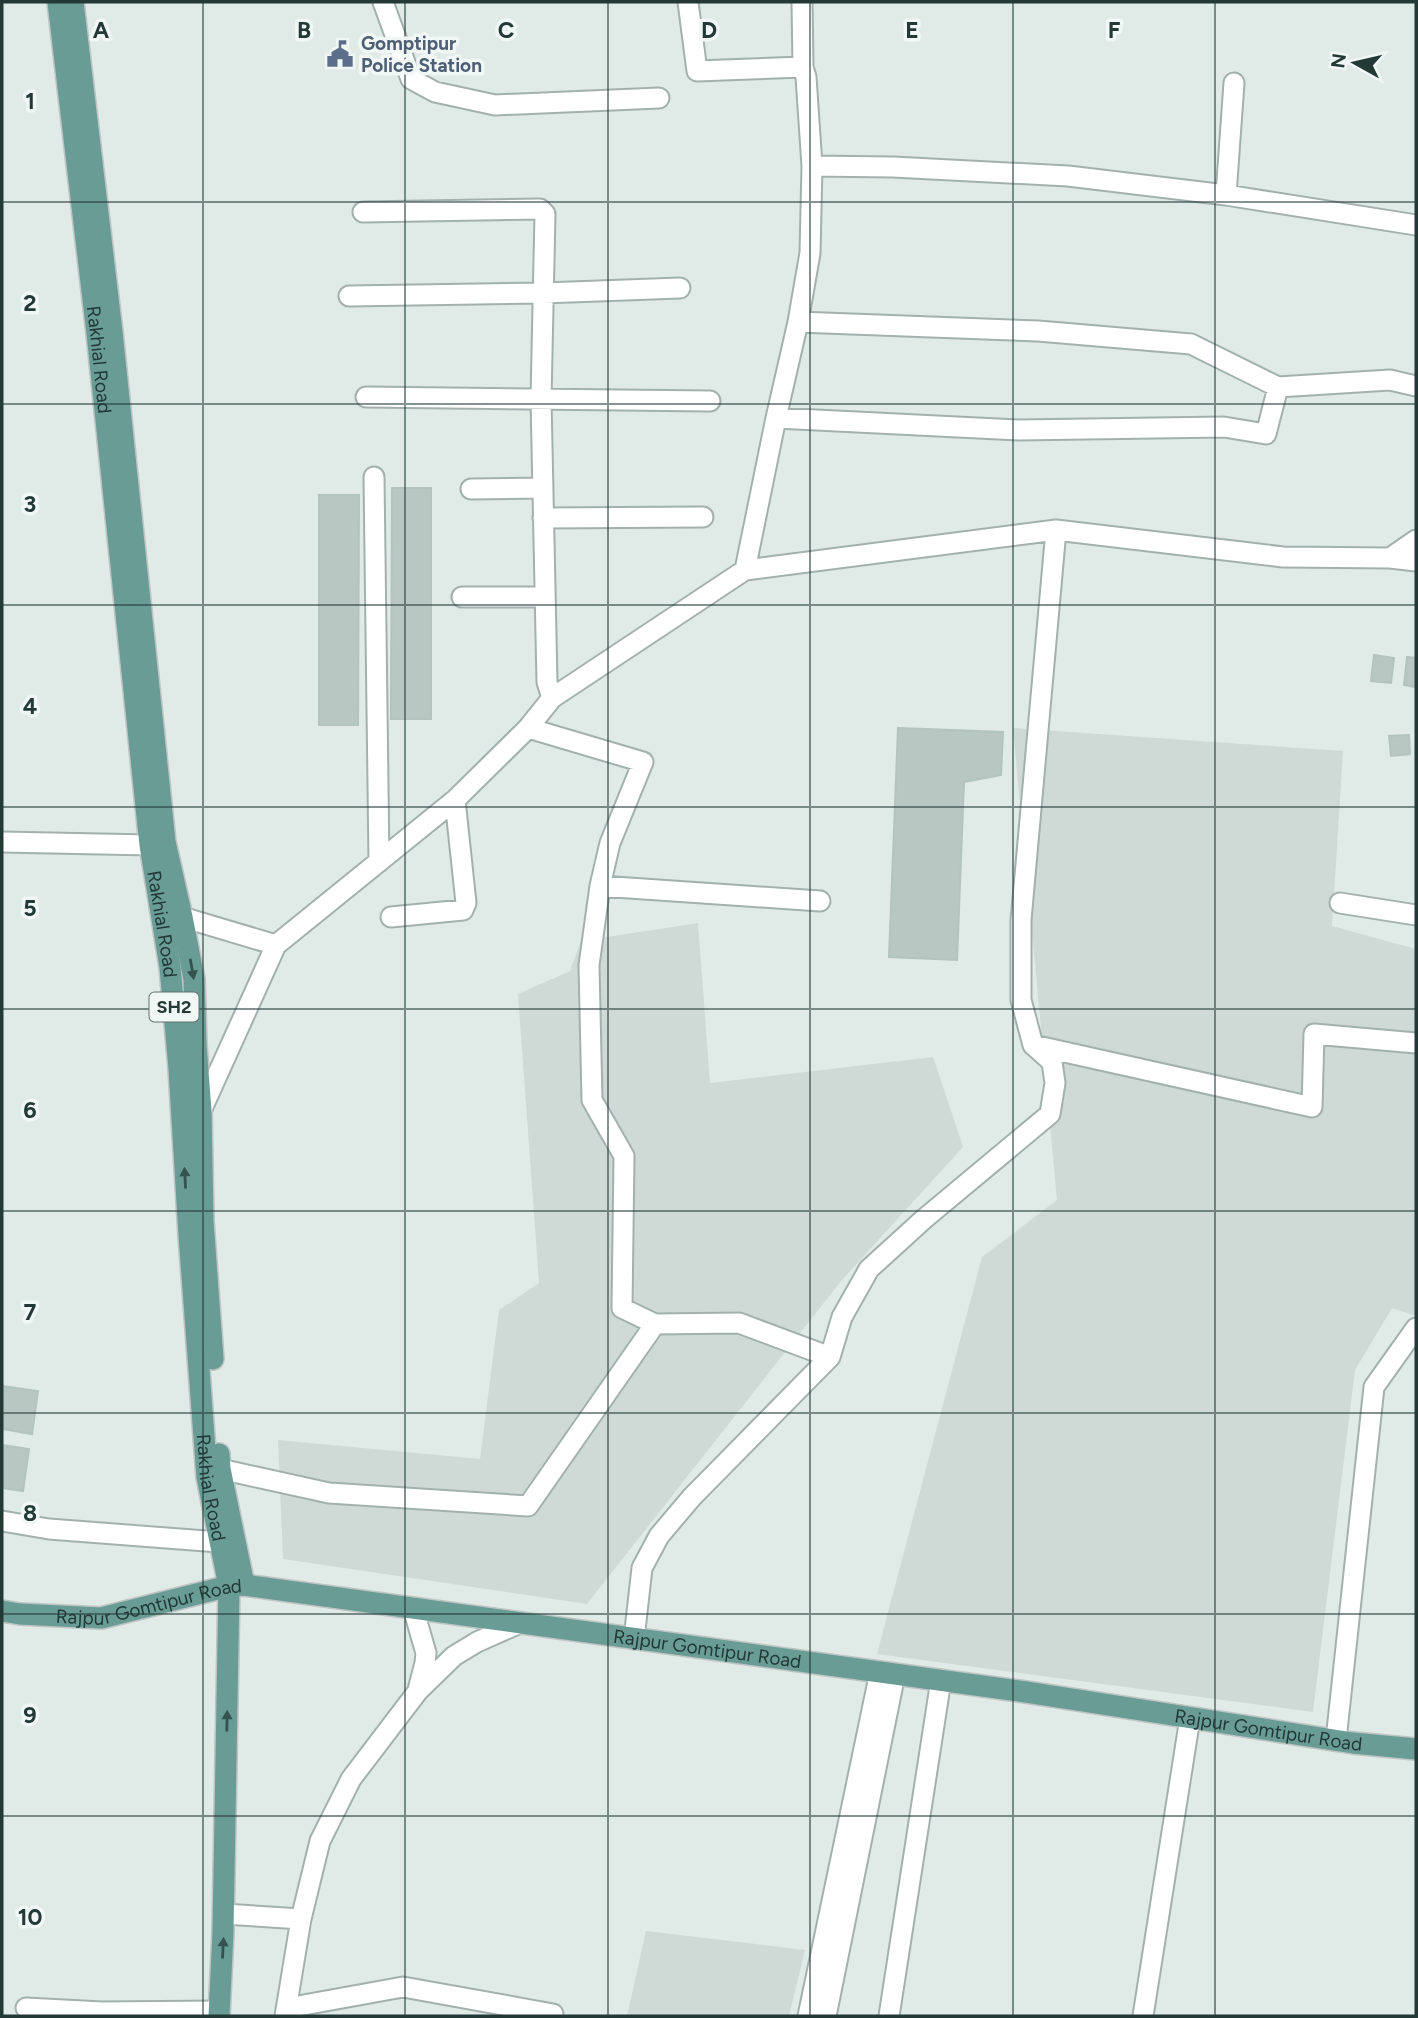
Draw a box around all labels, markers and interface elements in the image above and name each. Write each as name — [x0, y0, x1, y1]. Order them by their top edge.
text: A — [93, 16, 110, 44]
text: B — [297, 16, 311, 44]
text: C — [498, 16, 515, 44]
text: D — [701, 16, 717, 44]
text: E — [905, 16, 919, 44]
text: F — [1108, 16, 1121, 44]
north arrow — [1320, 28, 1390, 98]
place label: Gomptipur Police Station — [361, 32, 482, 77]
public building icon: Gomptipur Police Station — [325, 39, 355, 69]
text: N — [1326, 52, 1351, 70]
text: 1 — [25, 87, 35, 115]
text: 2 — [23, 289, 37, 317]
street label: Rakhial Road — [82, 304, 117, 415]
text: 3 — [24, 490, 36, 518]
text: 4 — [23, 692, 37, 720]
street label: Rakhial Road — [143, 869, 182, 978]
text: 5 — [23, 894, 37, 922]
one-way arrow — [187, 958, 198, 980]
road number: SH2 — [150, 992, 198, 1022]
text: 6 — [23, 1096, 37, 1124]
one-way arrow — [180, 1166, 191, 1188]
text: 7 — [24, 1298, 37, 1326]
street label: Rakhial Road — [192, 1433, 231, 1543]
text: 8 — [23, 1499, 37, 1527]
street label: Rajpur Gomtipur Road — [55, 1574, 242, 1630]
street label: Rajpur Gomtipur Road — [612, 1624, 803, 1673]
text: 9 — [23, 1701, 37, 1729]
street label: Rajpur Gomtipur Road — [1173, 1704, 1363, 1755]
one-way arrow — [221, 1709, 233, 1731]
text: 10 — [18, 1903, 42, 1931]
one-way arrow — [217, 1937, 228, 1959]

